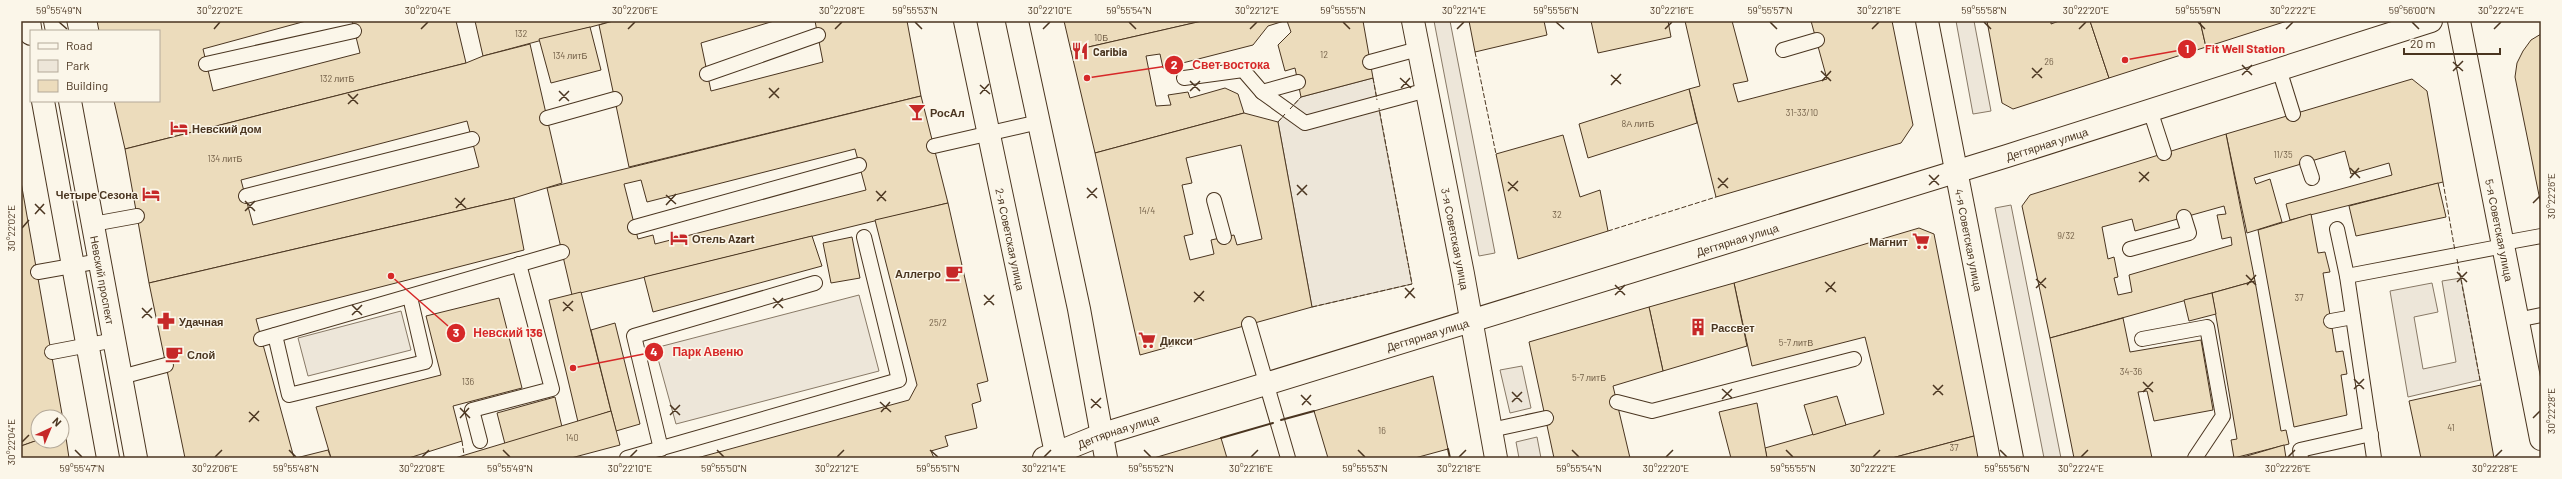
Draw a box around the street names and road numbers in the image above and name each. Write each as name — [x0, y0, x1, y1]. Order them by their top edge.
street label: Дегтярная улица — [2004, 124, 2090, 163]
street label: 5-я Советская улица — [2484, 178, 2517, 283]
street label: 2-я Советская улица — [994, 187, 1028, 292]
street label: 3-я Советская улица — [1440, 187, 1472, 292]
street label: 4-я Советская улица — [1953, 188, 1986, 293]
street label: Дегтярная улица — [1694, 220, 1781, 258]
street label: Невский проспект — [88, 234, 118, 326]
street label: Дегтярная улица — [1385, 315, 1471, 353]
street label: Дегтярная улица — [1075, 410, 1161, 450]

